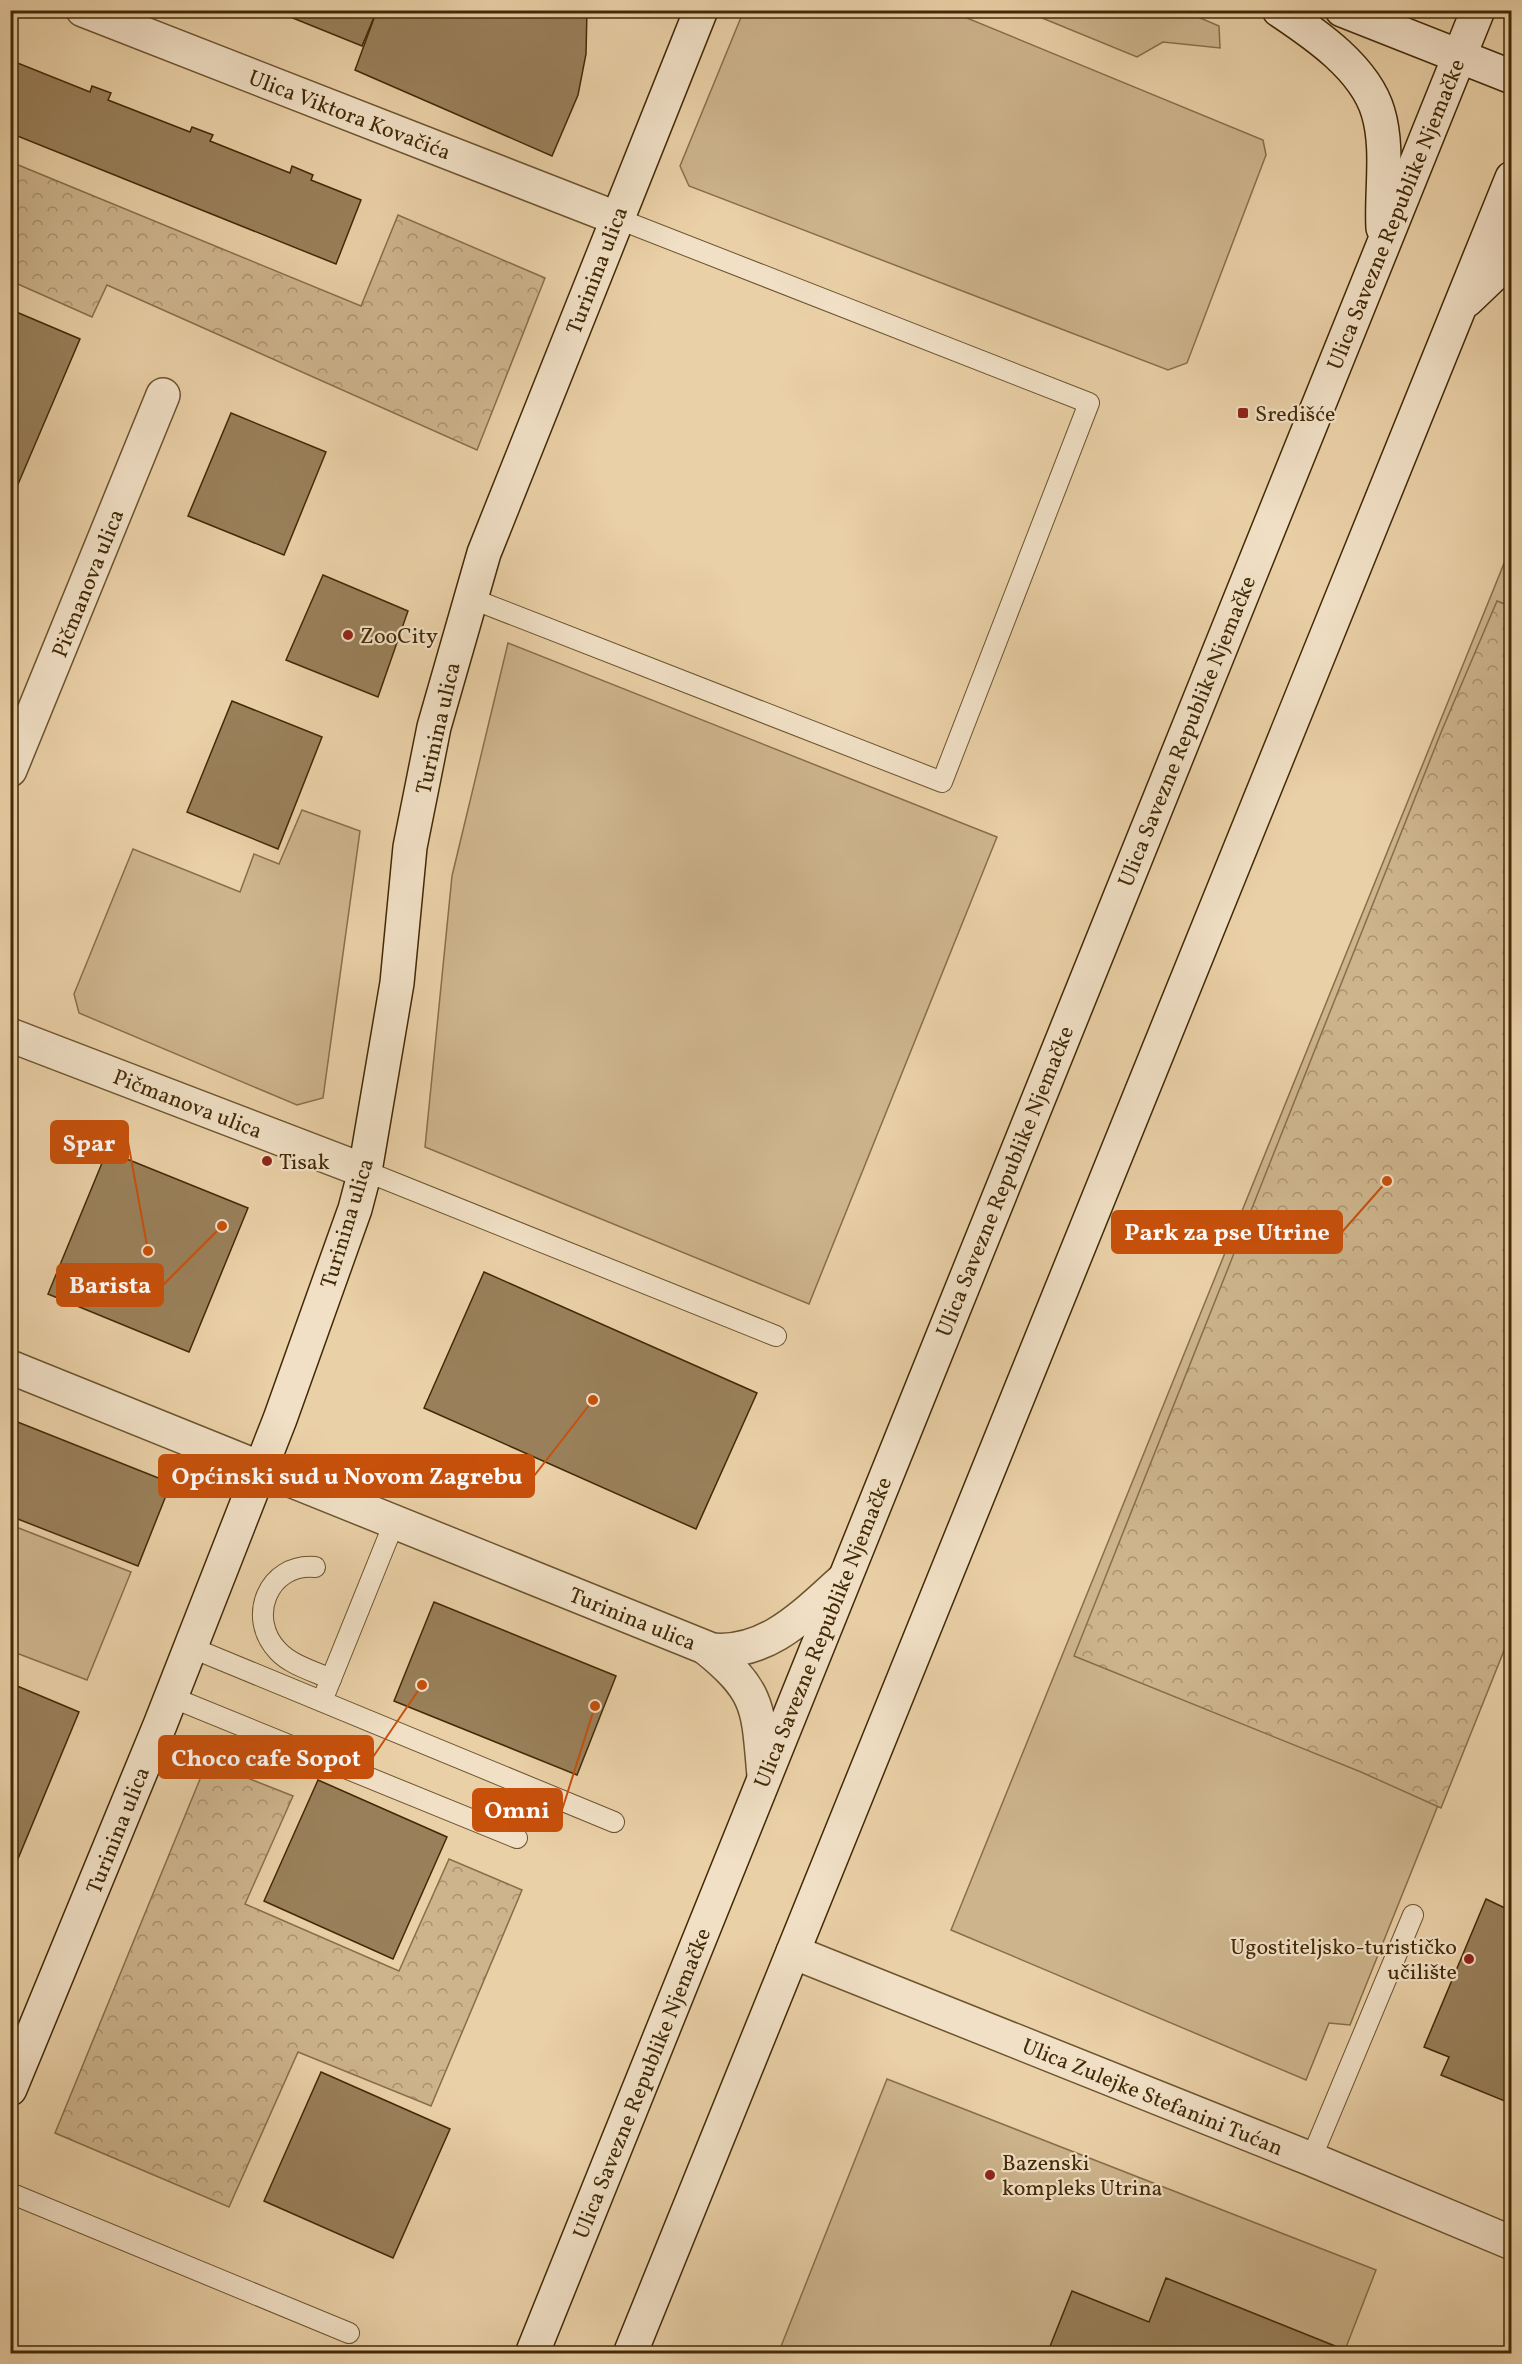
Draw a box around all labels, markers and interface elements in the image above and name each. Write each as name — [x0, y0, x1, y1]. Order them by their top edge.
street label: Ulica Savezne Republike Njemačke — [1321, 55, 1474, 375]
street label: Ulica Viktora Kovačića — [244, 63, 455, 169]
street label: Turinina ulica — [560, 202, 637, 339]
place label: Središće — [1255, 400, 1336, 431]
marker: Središće — [1236, 406, 1250, 420]
street label: Pičmanova ulica — [45, 505, 133, 663]
street label: Ulica Savezne Republike Njemačke — [1112, 572, 1265, 892]
place label: ZooCity — [360, 622, 438, 653]
marker: ZooCity — [341, 628, 355, 642]
street label: Turinina ulica — [409, 659, 470, 798]
street label: Ulica Savezne Republike Njemačke — [930, 1022, 1083, 1342]
street label: Pičmanova ulica — [108, 1063, 266, 1148]
callout: Spar — [51, 1121, 128, 1163]
text: Spar — [62, 1128, 116, 1162]
place label: Tisak — [279, 1148, 330, 1179]
marker: Tisak — [260, 1154, 274, 1168]
street label: Turinina ulica — [314, 1155, 383, 1293]
callout: Park za pse Utrine — [1112, 1211, 1342, 1253]
text: Park za pse Utrine — [1124, 1217, 1330, 1251]
callout: Barista — [57, 1264, 163, 1306]
text: Barista — [69, 1270, 151, 1304]
callout: Općinski sud u Novom Zagrebu — [159, 1455, 534, 1497]
text: Općinski sud u Novom Zagrebu — [172, 1461, 523, 1495]
street label: Ulica Savezne Republike Njemačke — [748, 1473, 901, 1793]
street label: Turinina ulica — [564, 1581, 700, 1660]
callout: Choco cafe Sopot — [159, 1736, 373, 1778]
text: Choco cafe Sopot — [171, 1743, 361, 1777]
street label: Turinina ulica — [80, 1763, 159, 1899]
callout: Omni — [473, 1789, 562, 1831]
text: Omni — [484, 1795, 550, 1829]
street label: Ulica Savezne Republike Njemačke — [567, 1924, 720, 2244]
place label: Ugostiteljsko-turističko učilište — [1230, 1933, 1457, 1989]
marker: Ugostiteljsko-turističko učilište — [1462, 1952, 1476, 1966]
street label: Ulica Zulejke Stefanini Tućan — [1017, 2032, 1287, 2165]
place label: Bazenski kompleks Utrina — [1002, 2149, 1163, 2205]
marker: Bazenski kompleks Utrina — [983, 2168, 997, 2182]

